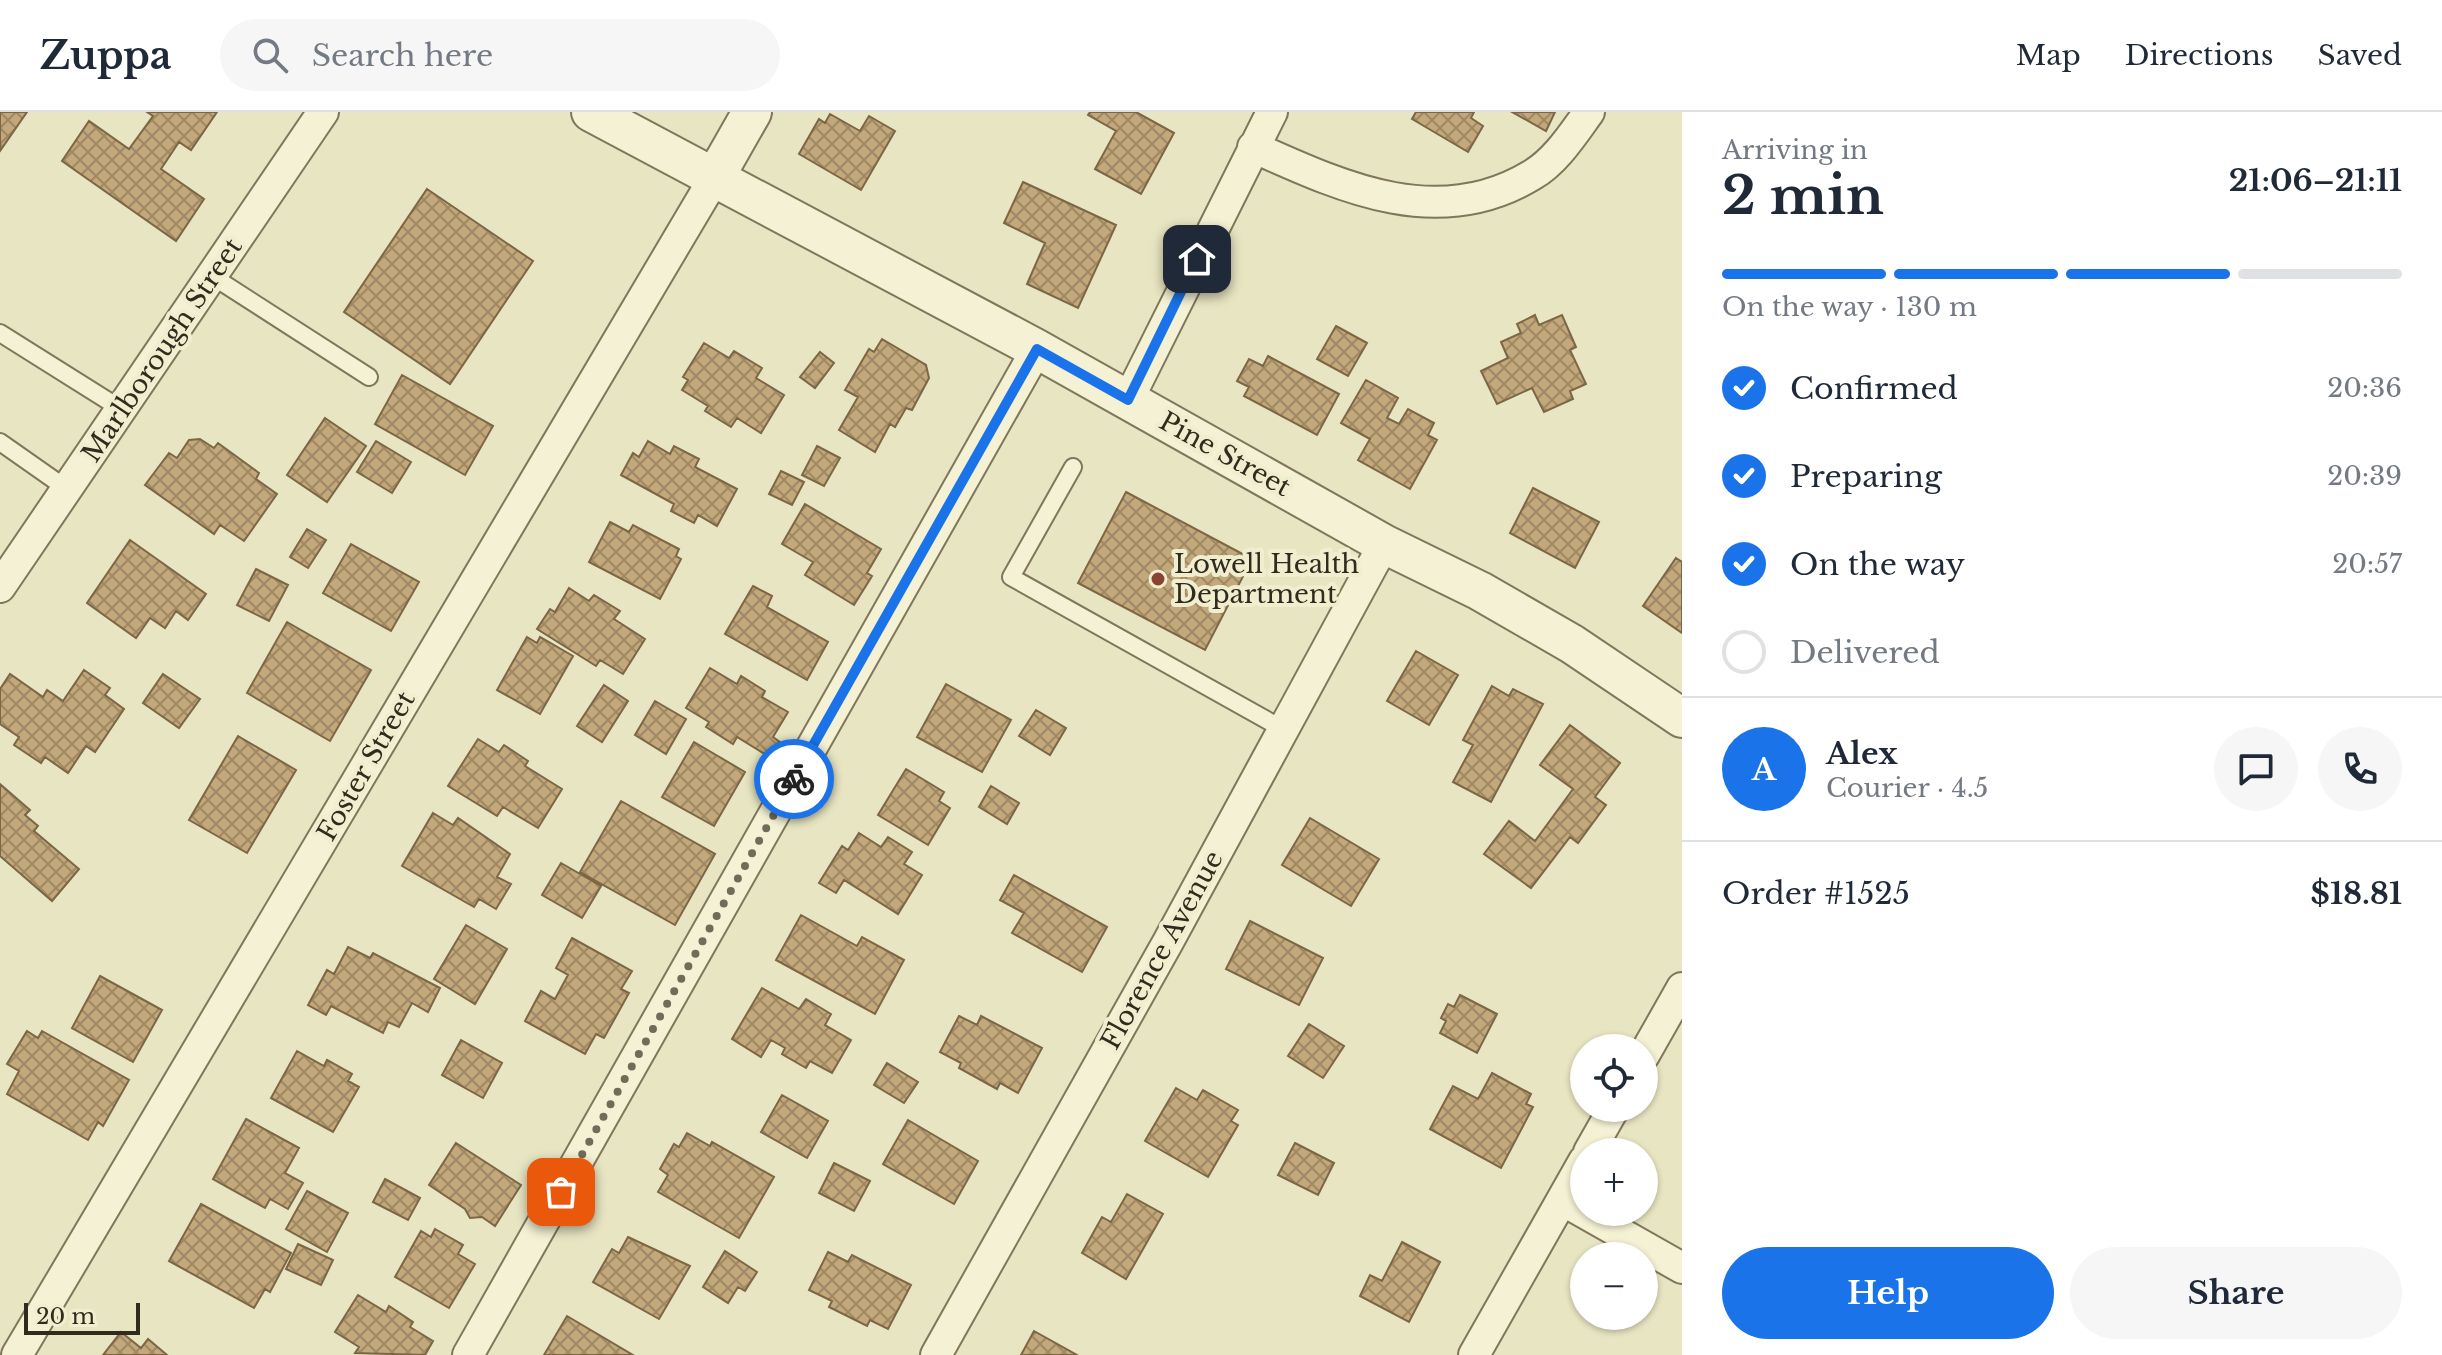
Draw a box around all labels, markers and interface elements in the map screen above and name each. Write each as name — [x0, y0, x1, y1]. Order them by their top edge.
search box — [220, 19, 780, 91]
text: Zuppa — [40, 32, 172, 79]
icon: search — [248, 33, 292, 77]
text: Search here — [312, 37, 493, 74]
text: Map — [2016, 38, 2081, 73]
text: Directions — [2125, 38, 2274, 73]
text: Saved — [2318, 38, 2402, 73]
text: Arriving in — [1722, 134, 1868, 166]
text: 21:06–21:11 — [2229, 162, 2402, 199]
text: 2 min — [1722, 164, 1884, 228]
pin — [1163, 225, 1231, 293]
street label: Marlborough Street — [75, 232, 249, 468]
icon: home — [1175, 237, 1219, 281]
text: On the way · 130 m — [1722, 291, 1977, 323]
icon: check — [1722, 366, 1766, 410]
text: Confirmed — [1790, 370, 1958, 407]
text: 20:36 — [2327, 372, 2402, 404]
street label: Pine Street — [1154, 405, 1296, 503]
icon: check — [1722, 454, 1766, 498]
text: Preparing — [1790, 458, 1942, 495]
text: 20:39 — [2327, 460, 2402, 492]
icon: check — [1722, 542, 1766, 586]
text: On the way — [1790, 546, 1965, 583]
place label: Lowell Health Department — [1174, 548, 1359, 610]
text: 20:57 — [2332, 548, 2402, 580]
marker: Lowell Health Department — [1149, 570, 1167, 588]
text: Delivered — [1790, 634, 1940, 671]
street label: Foster Street — [310, 685, 422, 846]
button: chat — [2214, 727, 2298, 811]
button: phone — [2318, 727, 2402, 811]
text: Alex — [1826, 735, 1898, 772]
courier — [754, 739, 834, 819]
text: A — [1752, 751, 1776, 788]
icon: bike — [772, 757, 816, 801]
text: Courier · 4.5 — [1826, 772, 1988, 804]
street label: Florence Avenue — [1094, 845, 1230, 1055]
text: Order #1525 — [1722, 875, 1910, 912]
text: $18.81 — [2311, 875, 2402, 912]
map controls — [1570, 1034, 1658, 1330]
button: locate — [1570, 1034, 1658, 1122]
button: + — [1570, 1138, 1658, 1226]
pin — [527, 1158, 595, 1226]
icon: bag — [539, 1170, 583, 1214]
button: − — [1570, 1242, 1658, 1330]
button: Help — [1722, 1247, 2054, 1339]
button: Share — [2070, 1247, 2402, 1339]
scale bar — [24, 1299, 140, 1335]
text: 20 m — [36, 1303, 95, 1330]

